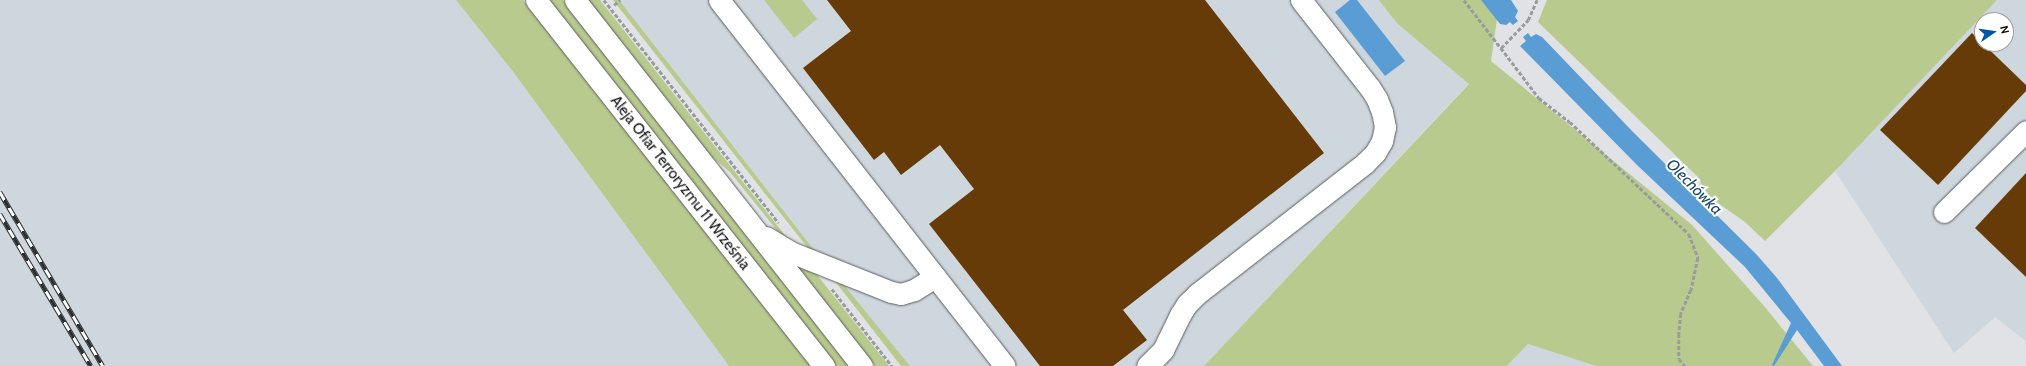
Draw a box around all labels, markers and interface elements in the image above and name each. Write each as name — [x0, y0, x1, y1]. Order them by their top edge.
north arrow — [1974, 12, 2014, 52]
text: N — [1997, 24, 2012, 35]
street label: Aleja Ofiar Terroryzmu 11 Września — [606, 92, 754, 274]
water label: Olechówka — [1662, 155, 1726, 219]

